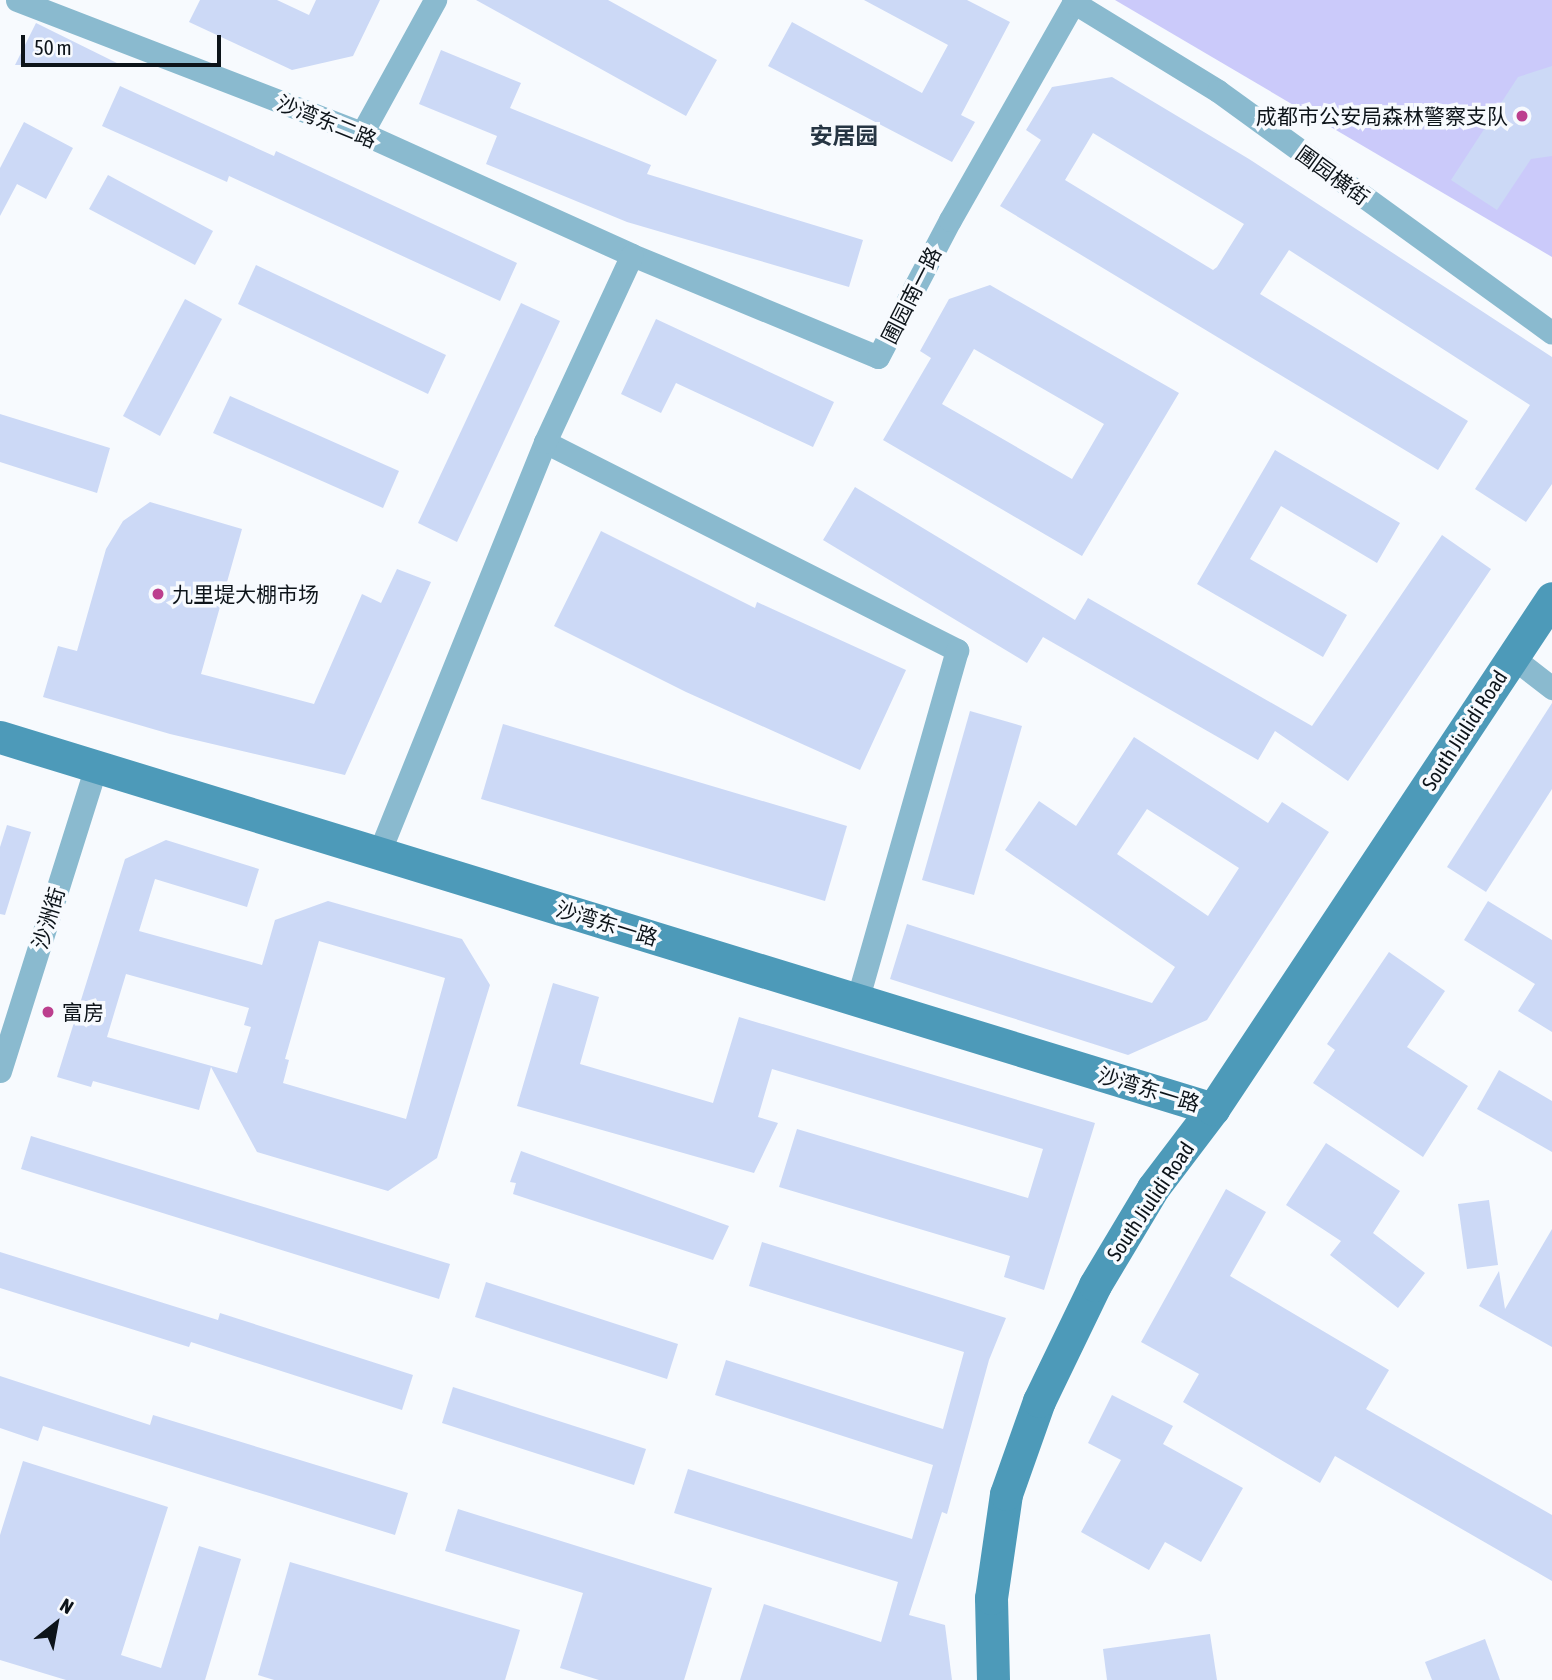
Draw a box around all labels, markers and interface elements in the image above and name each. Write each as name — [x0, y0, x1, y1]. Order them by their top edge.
scale bar — [24, 21, 224, 65]
text: 50 m — [34, 35, 72, 59]
street label: 沙湾东二路 — [274, 90, 380, 152]
place label: 成都市公安局森林警察支队 — [1256, 103, 1508, 129]
marker: 成都市公安局森林警察支队 — [1514, 108, 1530, 124]
district label: 安居园 — [810, 122, 878, 150]
street label: 圃园横街 — [1292, 140, 1374, 210]
street label: 圃园南一路 — [876, 243, 946, 347]
place label: 九里堤大棚市场 — [172, 581, 319, 607]
marker: 九里堤大棚市场 — [150, 586, 166, 602]
street label: South Jiulidi Road — [1416, 665, 1512, 795]
street label: 沙洲街 — [27, 884, 69, 952]
street label: 沙湾东一路 — [553, 896, 661, 950]
place label: 富房 — [62, 999, 104, 1025]
marker: 富房 — [40, 1004, 56, 1020]
street label: 沙湾东一路 — [1095, 1062, 1203, 1116]
street label: South Jiulidi Road — [1101, 1137, 1199, 1265]
north arrow — [21, 1589, 91, 1659]
text: N — [56, 1594, 77, 1618]

